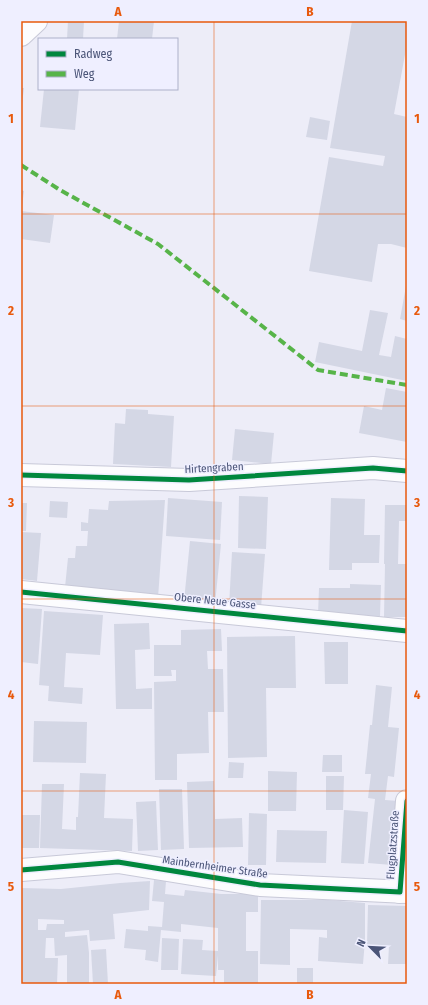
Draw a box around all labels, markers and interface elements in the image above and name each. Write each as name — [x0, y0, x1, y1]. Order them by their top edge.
text: A — [113, 4, 122, 19]
text: B — [306, 4, 314, 19]
legend — [38, 38, 178, 90]
text: Radweg — [74, 47, 113, 61]
text: Weg — [74, 67, 95, 81]
text: 1 — [8, 111, 14, 126]
text: 1 — [414, 111, 420, 126]
text: 2 — [7, 303, 14, 318]
text: 2 — [413, 303, 420, 318]
street label: Hirtengraben — [184, 460, 244, 476]
text: 3 — [7, 495, 14, 510]
text: 3 — [413, 495, 420, 510]
street label: Obere Neue Gasse — [174, 590, 256, 612]
text: 4 — [8, 687, 15, 702]
text: 4 — [414, 687, 421, 702]
street label: Flugplatzstraße — [384, 810, 402, 880]
street label: Mainbernheimer Straße — [161, 853, 269, 881]
text: 5 — [8, 879, 14, 894]
text: 5 — [414, 879, 420, 894]
north arrow — [350, 927, 390, 967]
text: N — [354, 937, 369, 949]
text: A — [113, 987, 122, 1002]
text: B — [306, 987, 314, 1002]

